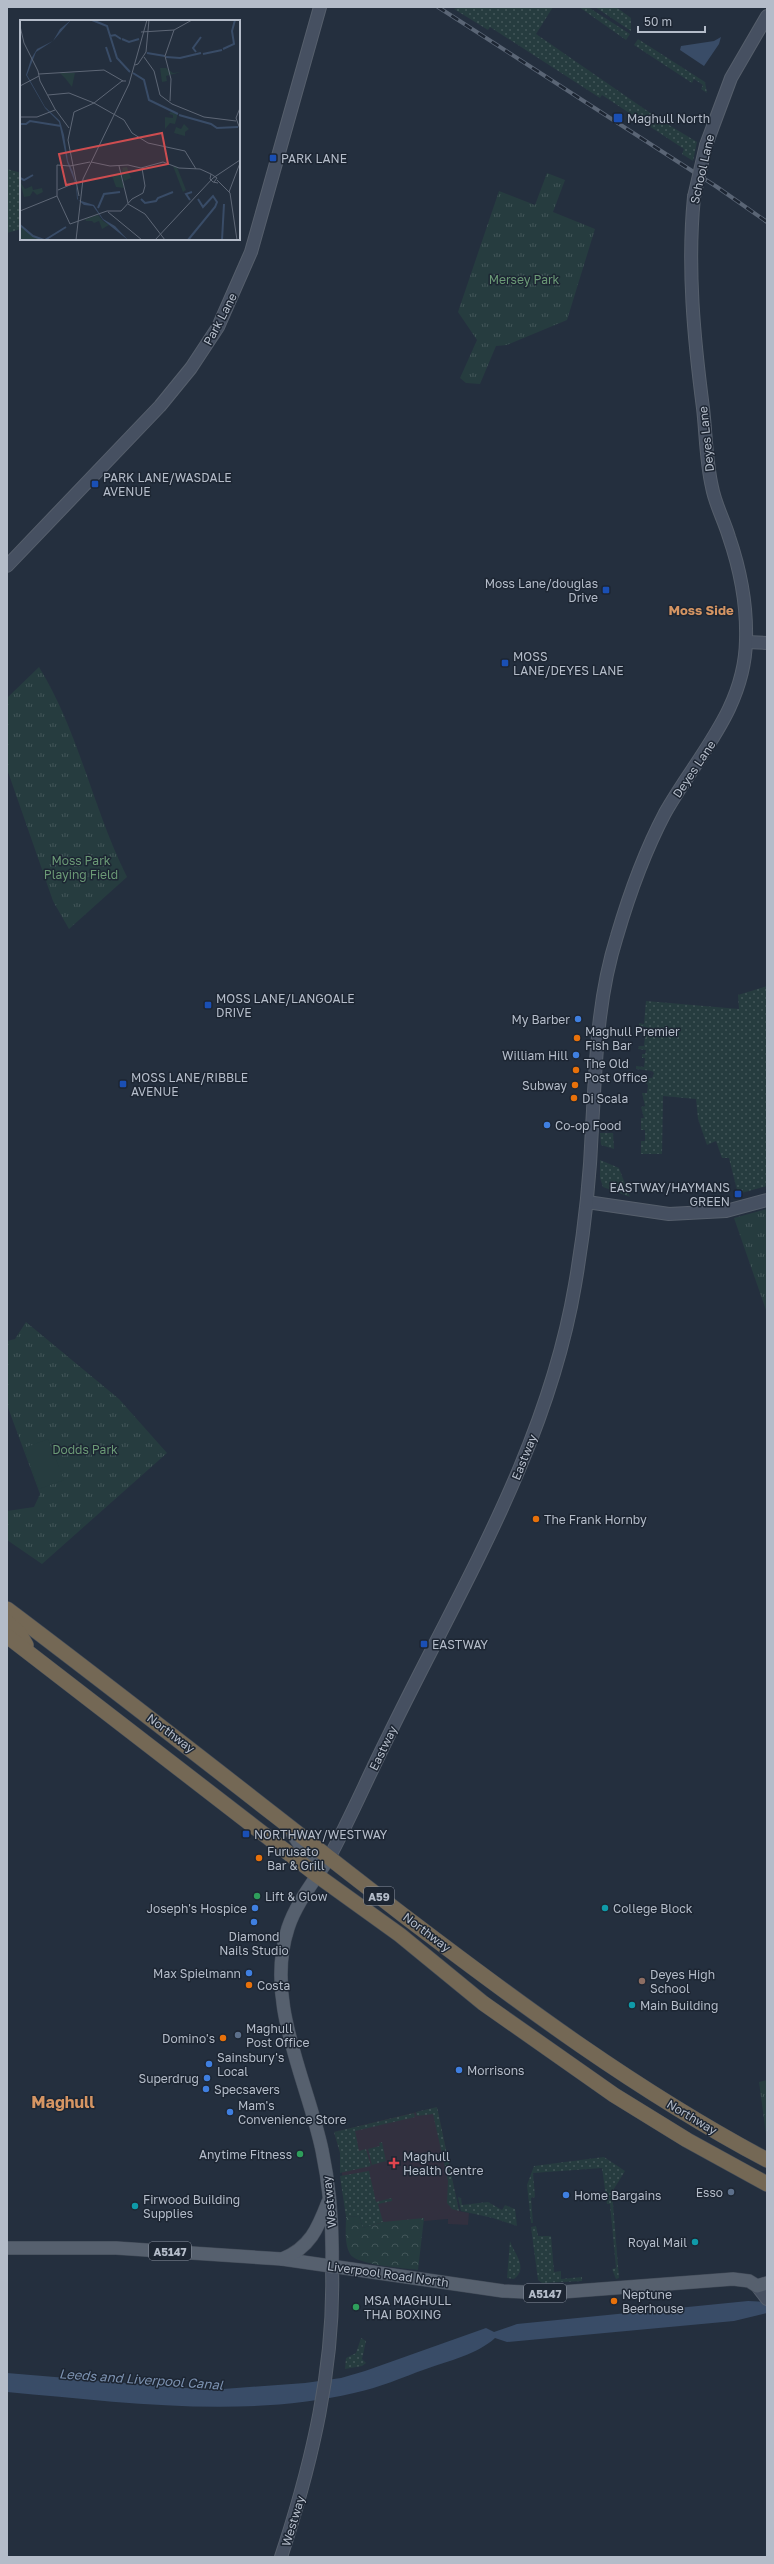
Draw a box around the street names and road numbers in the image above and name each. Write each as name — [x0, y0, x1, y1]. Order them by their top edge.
street label: School Lane — [687, 133, 717, 205]
street label: Park Lane — [200, 290, 240, 348]
street label: Deyes Lane — [695, 405, 717, 473]
street label: Deyes Lane — [669, 737, 719, 801]
street label: Eastway — [508, 1432, 540, 1482]
street label: Northway — [144, 1710, 198, 1756]
street label: Eastway — [366, 1723, 400, 1773]
road number: A59 — [364, 1887, 394, 1905]
street label: Northway — [400, 1909, 454, 1955]
street label: Northway — [664, 2096, 720, 2138]
street label: Westway — [319, 2175, 339, 2229]
road number: A5147 — [149, 2242, 191, 2260]
street label: Liverpool Road North — [326, 2258, 450, 2290]
road number: A5147 — [524, 2284, 566, 2302]
street label: Westway — [278, 2494, 308, 2548]

